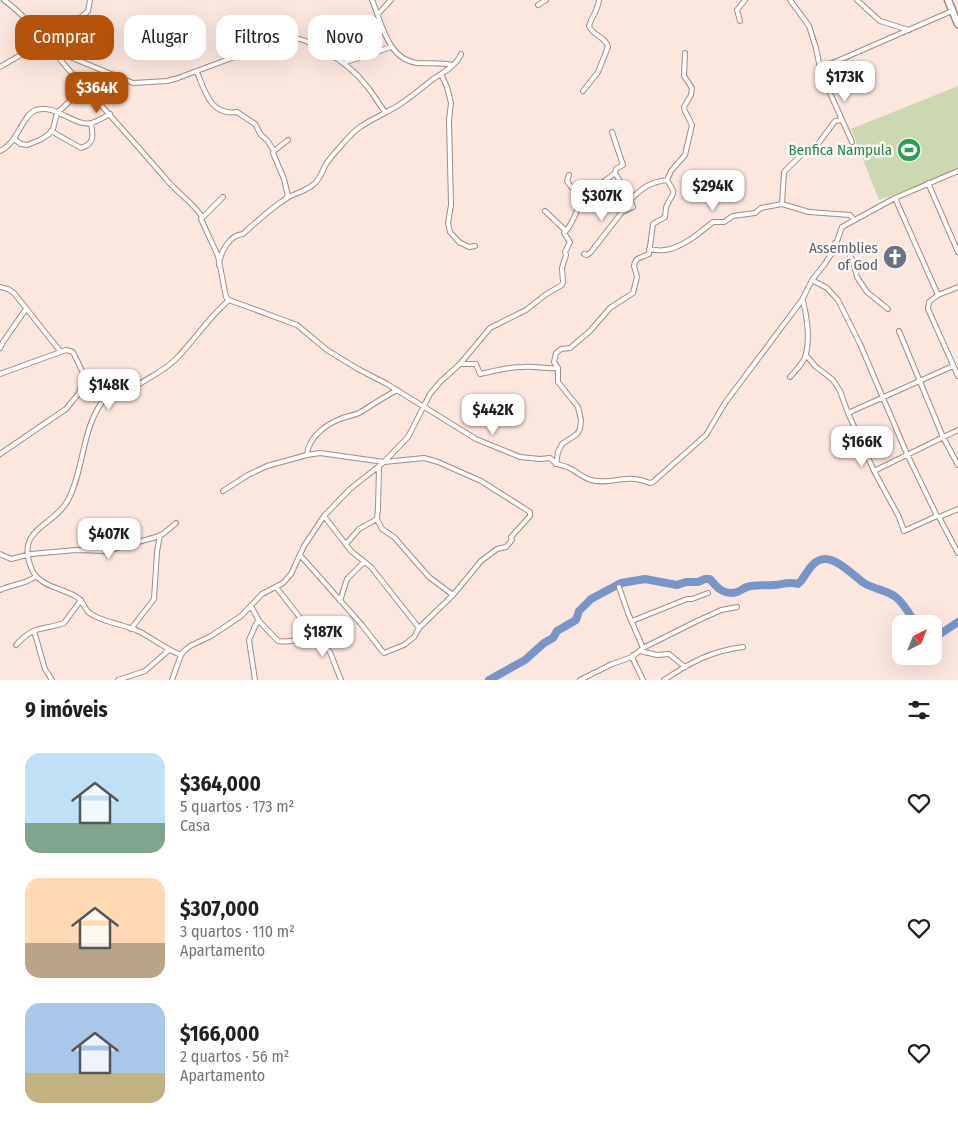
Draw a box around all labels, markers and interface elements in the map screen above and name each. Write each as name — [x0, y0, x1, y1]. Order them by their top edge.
chip: Comprar — [15, 15, 114, 60]
chip: Alugar — [124, 15, 206, 60]
chip: Filtros — [216, 15, 298, 60]
chip: Novo — [308, 15, 382, 60]
pin: $173K — [810, 61, 880, 103]
text: $173K — [826, 67, 864, 86]
pin: $364K — [62, 72, 132, 114]
text: $364K — [76, 78, 118, 97]
sports icon: Benfica Nampula — [896, 137, 922, 163]
place label: Benfica Nampula — [788, 141, 892, 159]
pin: $294K — [678, 170, 748, 212]
text: $294K — [693, 176, 733, 195]
pin: $307K — [567, 180, 637, 222]
text: $307K — [582, 186, 622, 205]
place label: Assemblies of God — [809, 239, 878, 274]
church icon: Assemblies of God — [882, 244, 908, 270]
pin: $148K — [74, 368, 144, 411]
text: $148K — [89, 375, 129, 394]
pin: $442K — [458, 394, 528, 436]
text: $442K — [473, 400, 513, 419]
pin: $166K — [827, 426, 897, 468]
text: $166K — [842, 432, 882, 451]
pin: $407K — [74, 518, 144, 560]
text: $407K — [89, 524, 129, 543]
north arrow — [892, 615, 942, 665]
map controls — [892, 615, 942, 665]
pin: $187K — [288, 616, 358, 658]
text: $187K — [304, 622, 342, 641]
icon: filters — [905, 696, 933, 724]
text: 9 imóveis — [25, 697, 108, 723]
text: $364,000 — [180, 771, 261, 797]
icon: home — [65, 773, 125, 833]
icon: heart — [905, 789, 933, 817]
text: 5 quartos · 173 m² — [180, 797, 294, 816]
text: Casa — [180, 816, 210, 835]
text: $307,000 — [180, 896, 259, 922]
icon: home — [65, 898, 125, 958]
icon: heart — [905, 914, 933, 942]
text: 3 quartos · 110 m² — [180, 922, 295, 941]
text: Apartamento — [180, 941, 265, 960]
text: $166,000 — [180, 1021, 259, 1047]
icon: home — [65, 1023, 125, 1083]
icon: heart — [905, 1039, 933, 1067]
text: 2 quartos · 56 m² — [180, 1047, 289, 1066]
text: Apartamento — [180, 1066, 265, 1085]

